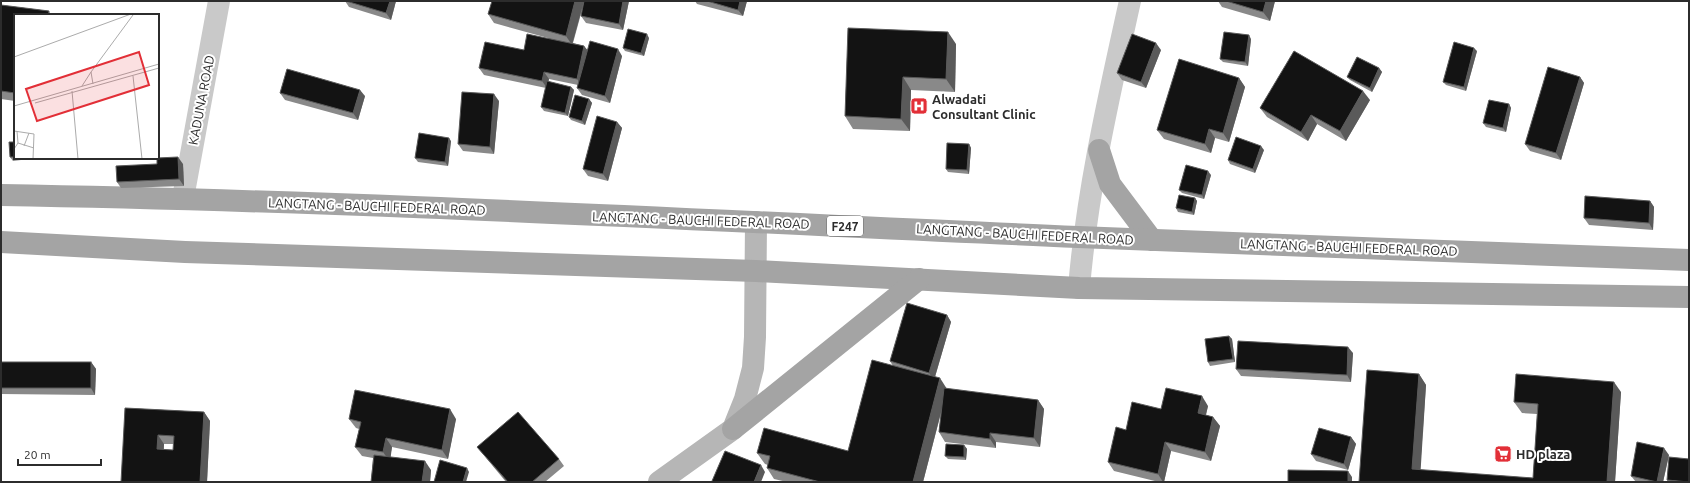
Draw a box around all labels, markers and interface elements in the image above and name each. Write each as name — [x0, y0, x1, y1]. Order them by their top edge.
inset map — [14, 14, 159, 159]
street label: KADUNA ROAD — [185, 54, 217, 146]
place label: Alwadati Consultant Clinic — [932, 92, 1036, 121]
hospital icon: Alwadati Consultant Clinic — [909, 96, 929, 116]
street label: LANGTANG - BAUCHI FEDERAL ROAD — [268, 195, 486, 217]
street label: LANGTANG - BAUCHI FEDERAL ROAD — [592, 209, 810, 231]
road number: F247 — [827, 216, 863, 236]
street label: LANGTANG - BAUCHI FEDERAL ROAD — [916, 221, 1134, 247]
street label: LANGTANG - BAUCHI FEDERAL ROAD — [1240, 236, 1458, 258]
scale bar — [18, 441, 101, 467]
supermarket icon: HD plaza — [1493, 444, 1513, 464]
place label: HD plaza — [1516, 447, 1570, 461]
text: 20 m — [24, 448, 51, 461]

